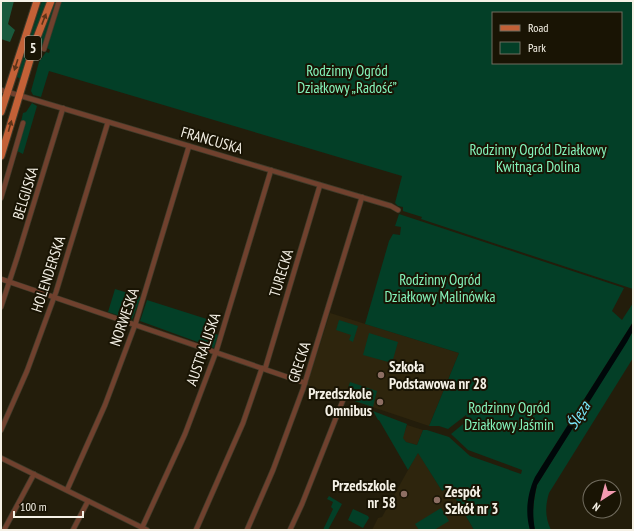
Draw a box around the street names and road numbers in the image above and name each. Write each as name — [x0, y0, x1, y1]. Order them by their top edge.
road number: 5 — [25, 36, 41, 60]
street label: FRANCUSKA — [179, 122, 246, 158]
street label: BELGIJSKA — [8, 164, 42, 222]
street label: HOLENDERSKA — [27, 233, 70, 315]
street label: TURECKA — [265, 246, 298, 299]
street label: NORWESKA — [105, 285, 143, 349]
street label: AUSTRALIJSKA — [182, 309, 225, 388]
street label: GRECKA — [283, 338, 315, 385]

